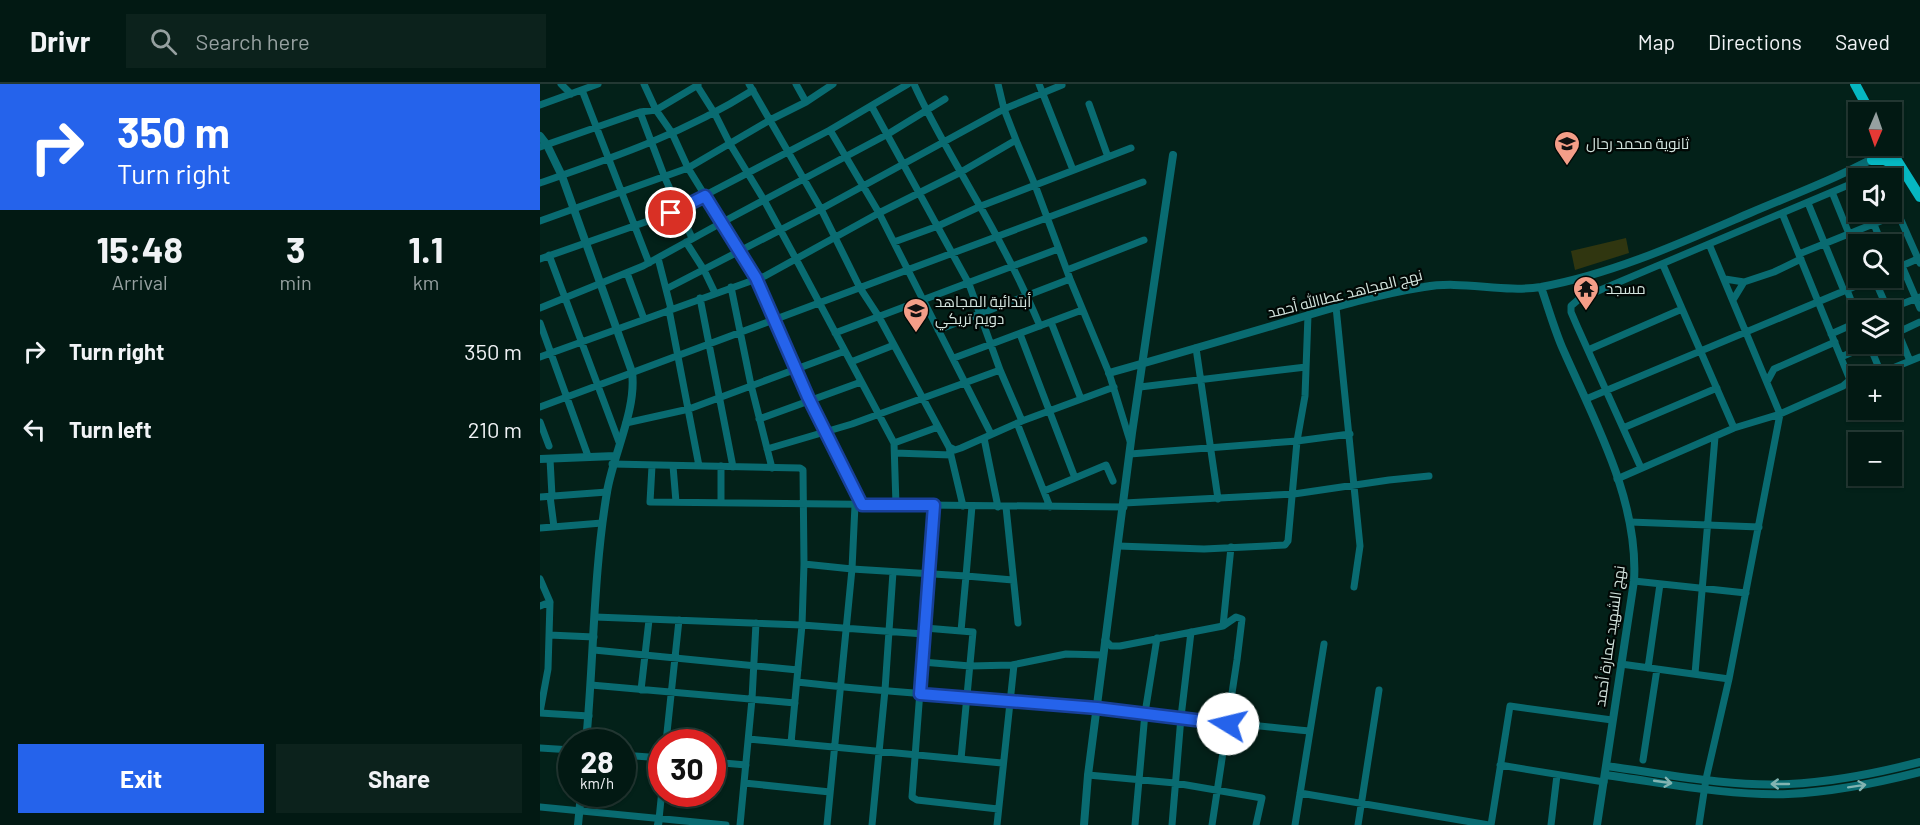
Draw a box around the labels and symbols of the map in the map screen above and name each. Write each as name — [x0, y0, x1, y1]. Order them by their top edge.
north arrow — [1848, 102, 1902, 156]
school or university icon: ثانوية محمد رحال — [1552, 129, 1582, 167]
place label: ثانوية محمد رحال — [1586, 134, 1689, 153]
pin — [645, 187, 696, 238]
street label: نهج المجاهد عطاالله أحمد — [1265, 265, 1425, 324]
temple icon: مسجد — [1571, 274, 1601, 312]
place label: مسجد — [1606, 279, 1646, 297]
place label: أبتدائية المجاهد دويم تريكي — [935, 292, 1031, 331]
school or university icon: أبتدائية المجاهد دويم تريكي — [901, 296, 931, 334]
street label: نهج الشهيد عمارة أحمد — [1590, 564, 1631, 708]
position arrow — [1196, 692, 1260, 756]
speed limit sign: 30 — [648, 729, 726, 807]
one-way arrow — [1652, 777, 1672, 788]
one-way arrow — [1770, 778, 1790, 790]
one-way arrow — [1846, 781, 1866, 792]

